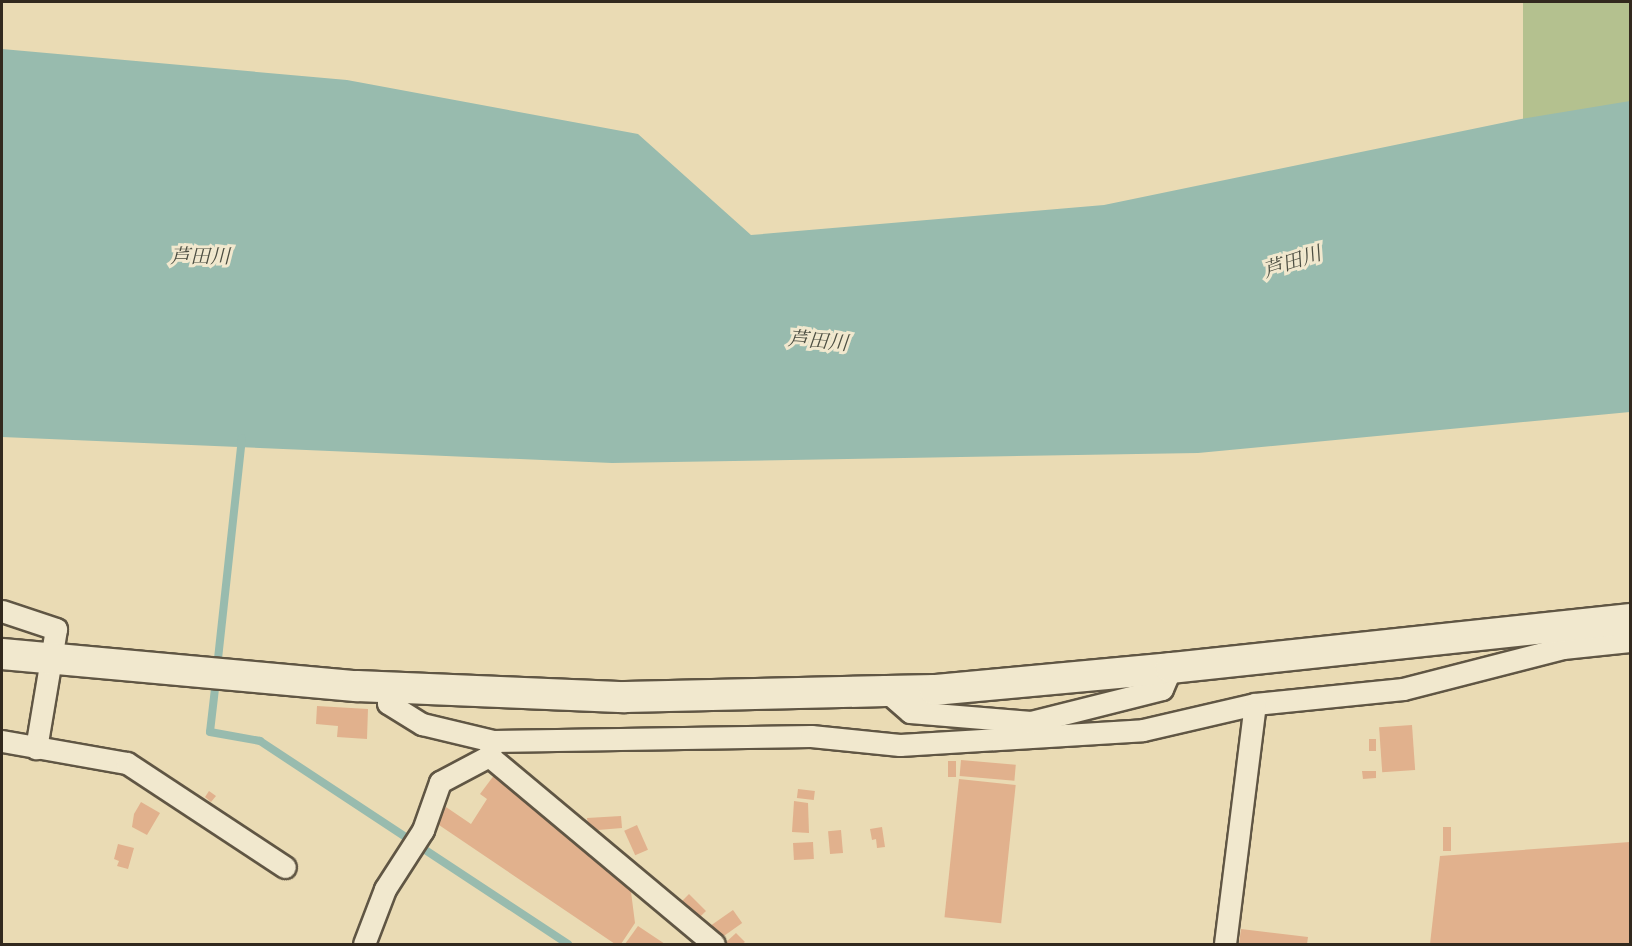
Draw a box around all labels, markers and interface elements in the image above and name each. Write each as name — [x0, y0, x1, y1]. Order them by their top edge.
water label: 芦田川 — [1260, 241, 1324, 283]
water label: 芦田川 — [170, 244, 230, 268]
water label: 芦田川 — [787, 326, 849, 356]

